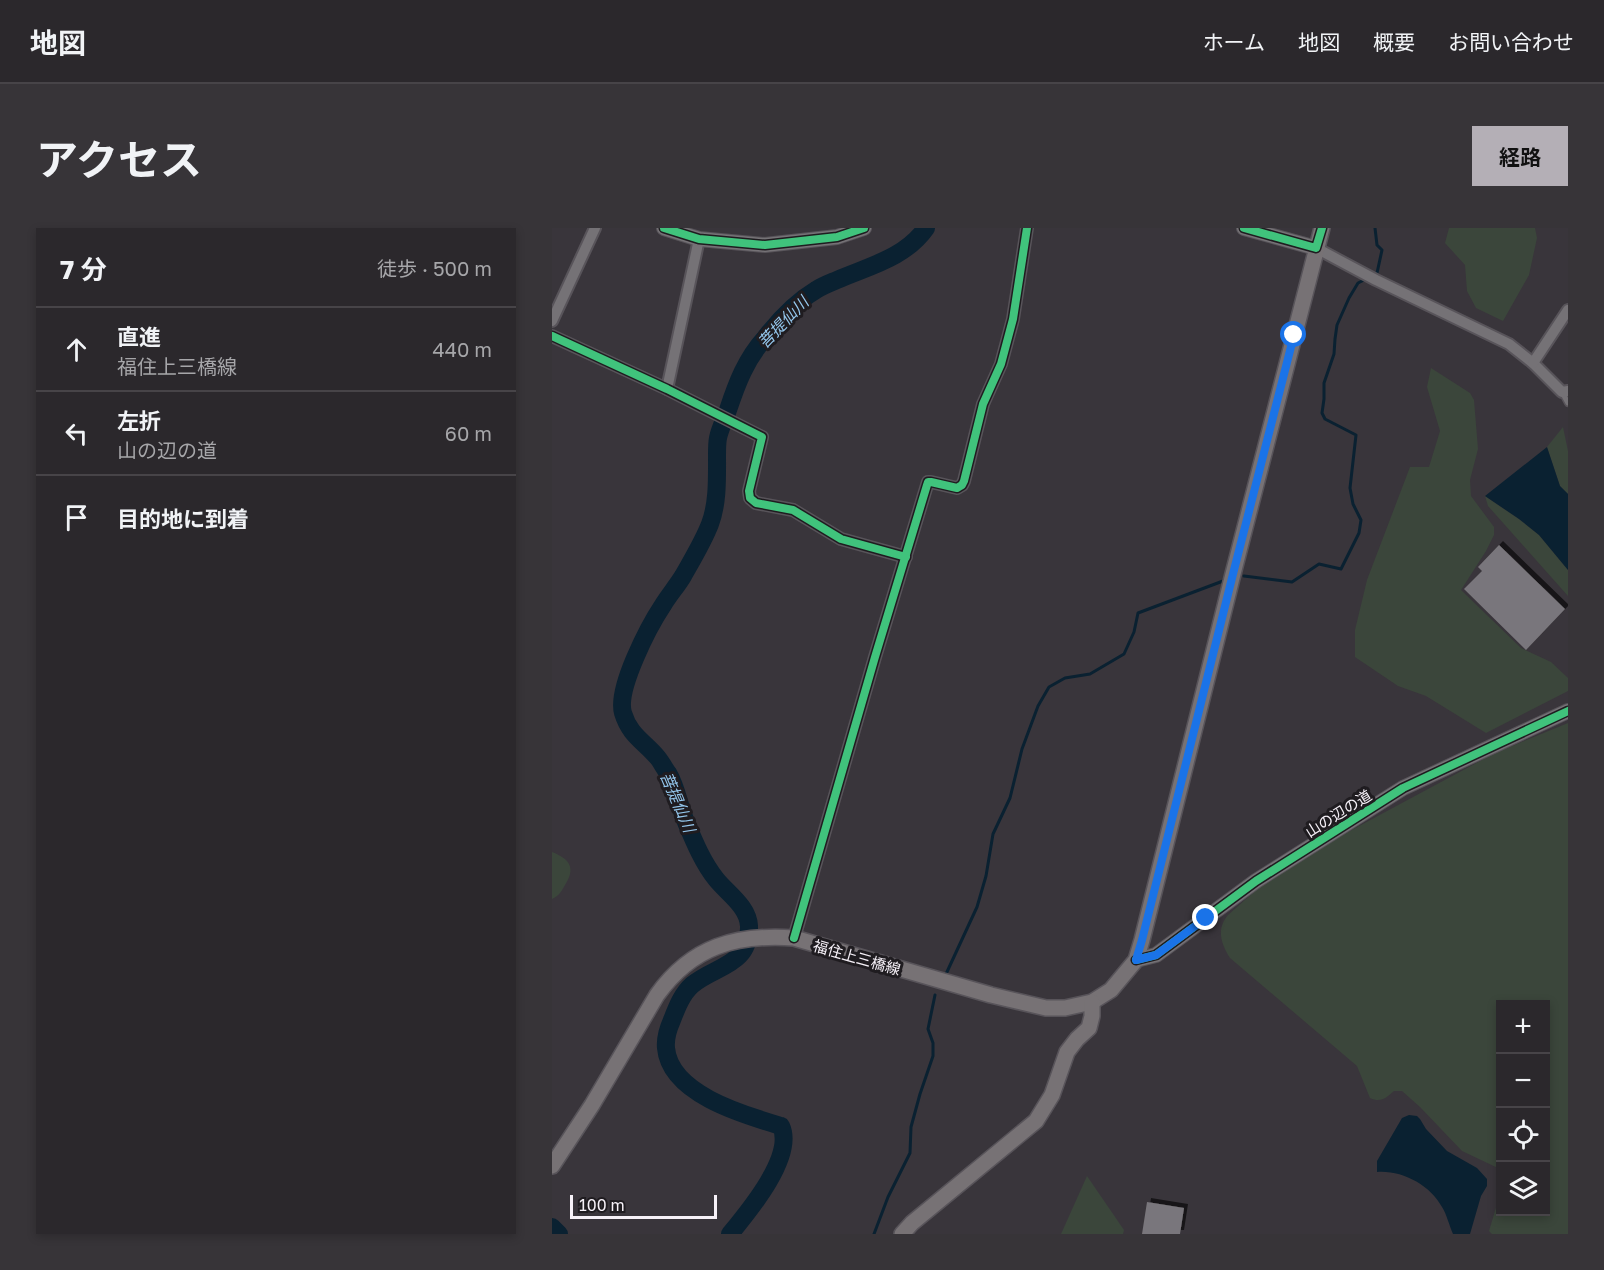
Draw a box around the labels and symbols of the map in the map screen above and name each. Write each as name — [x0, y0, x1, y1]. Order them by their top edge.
water label: 菩提仙川 — [754, 291, 814, 352]
route start — [1280, 321, 1306, 347]
water label: 菩提仙川 — [656, 769, 700, 837]
street label: 山の辺の道 — [1301, 785, 1375, 841]
route end — [1192, 904, 1218, 930]
street label: 福住上三橋線 — [811, 936, 903, 978]
scale bar — [570, 1192, 717, 1220]

